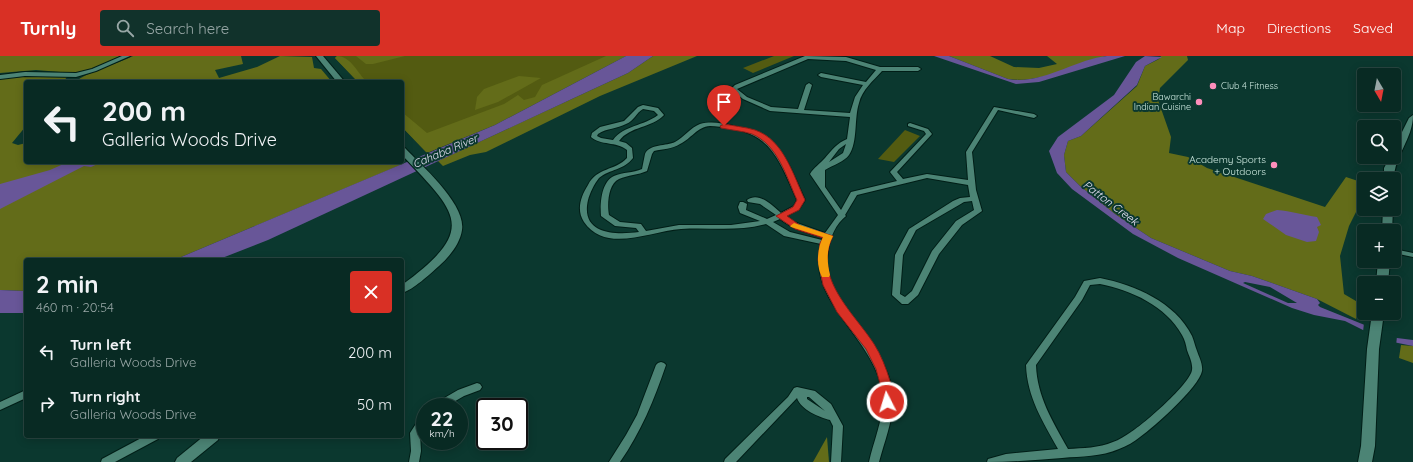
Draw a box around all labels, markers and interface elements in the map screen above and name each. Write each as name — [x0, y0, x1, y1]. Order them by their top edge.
search box — [100, 10, 380, 46]
text: Turnly — [20, 16, 76, 40]
icon: search — [114, 17, 136, 39]
text: Search here — [146, 19, 229, 38]
text: Map — [1216, 19, 1245, 37]
text: Directions — [1267, 19, 1331, 37]
text: Saved — [1353, 19, 1393, 37]
north arrow — [1357, 68, 1401, 112]
map controls — [1357, 68, 1401, 320]
place label: Club 4 Fitness — [1221, 80, 1278, 91]
marker: Club 4 Fitness — [1208, 81, 1218, 91]
pin — [707, 85, 741, 126]
icon: arrive — [713, 91, 735, 113]
place label: Bawarchi Indian Cuisine — [1134, 91, 1191, 112]
text: 200 m — [102, 93, 186, 128]
icon: left — [36, 96, 88, 148]
marker: Bawarchi Indian Cuisine — [1194, 97, 1204, 107]
button: search — [1357, 120, 1401, 164]
text: Galleria Woods Drive — [102, 128, 277, 151]
water label: Cahaba River — [410, 130, 481, 171]
place label: Academy Sports + Outdoors — [1189, 153, 1266, 178]
marker: Academy Sports + Outdoors — [1269, 160, 1279, 170]
button: layers — [1357, 172, 1401, 216]
water label: Patton Creek — [1080, 178, 1142, 229]
button: + — [1357, 224, 1401, 268]
text: 2 min — [36, 269, 98, 299]
button: close — [350, 271, 392, 313]
button: − — [1357, 276, 1401, 320]
text: 460 m · 20:54 — [36, 299, 114, 315]
text: Turn left — [70, 335, 132, 354]
icon: left — [36, 341, 58, 363]
text: 200 m — [348, 343, 392, 362]
text: Galleria Woods Drive — [70, 354, 196, 370]
position arrow — [866, 381, 908, 423]
text: Turn right — [70, 387, 141, 406]
icon: right — [36, 393, 58, 415]
text: 50 m — [357, 395, 392, 414]
speed limit sign: 30 — [476, 398, 528, 450]
text: Galleria Woods Drive — [70, 406, 196, 422]
text: 22 — [431, 406, 453, 431]
text: km/h — [429, 427, 455, 440]

